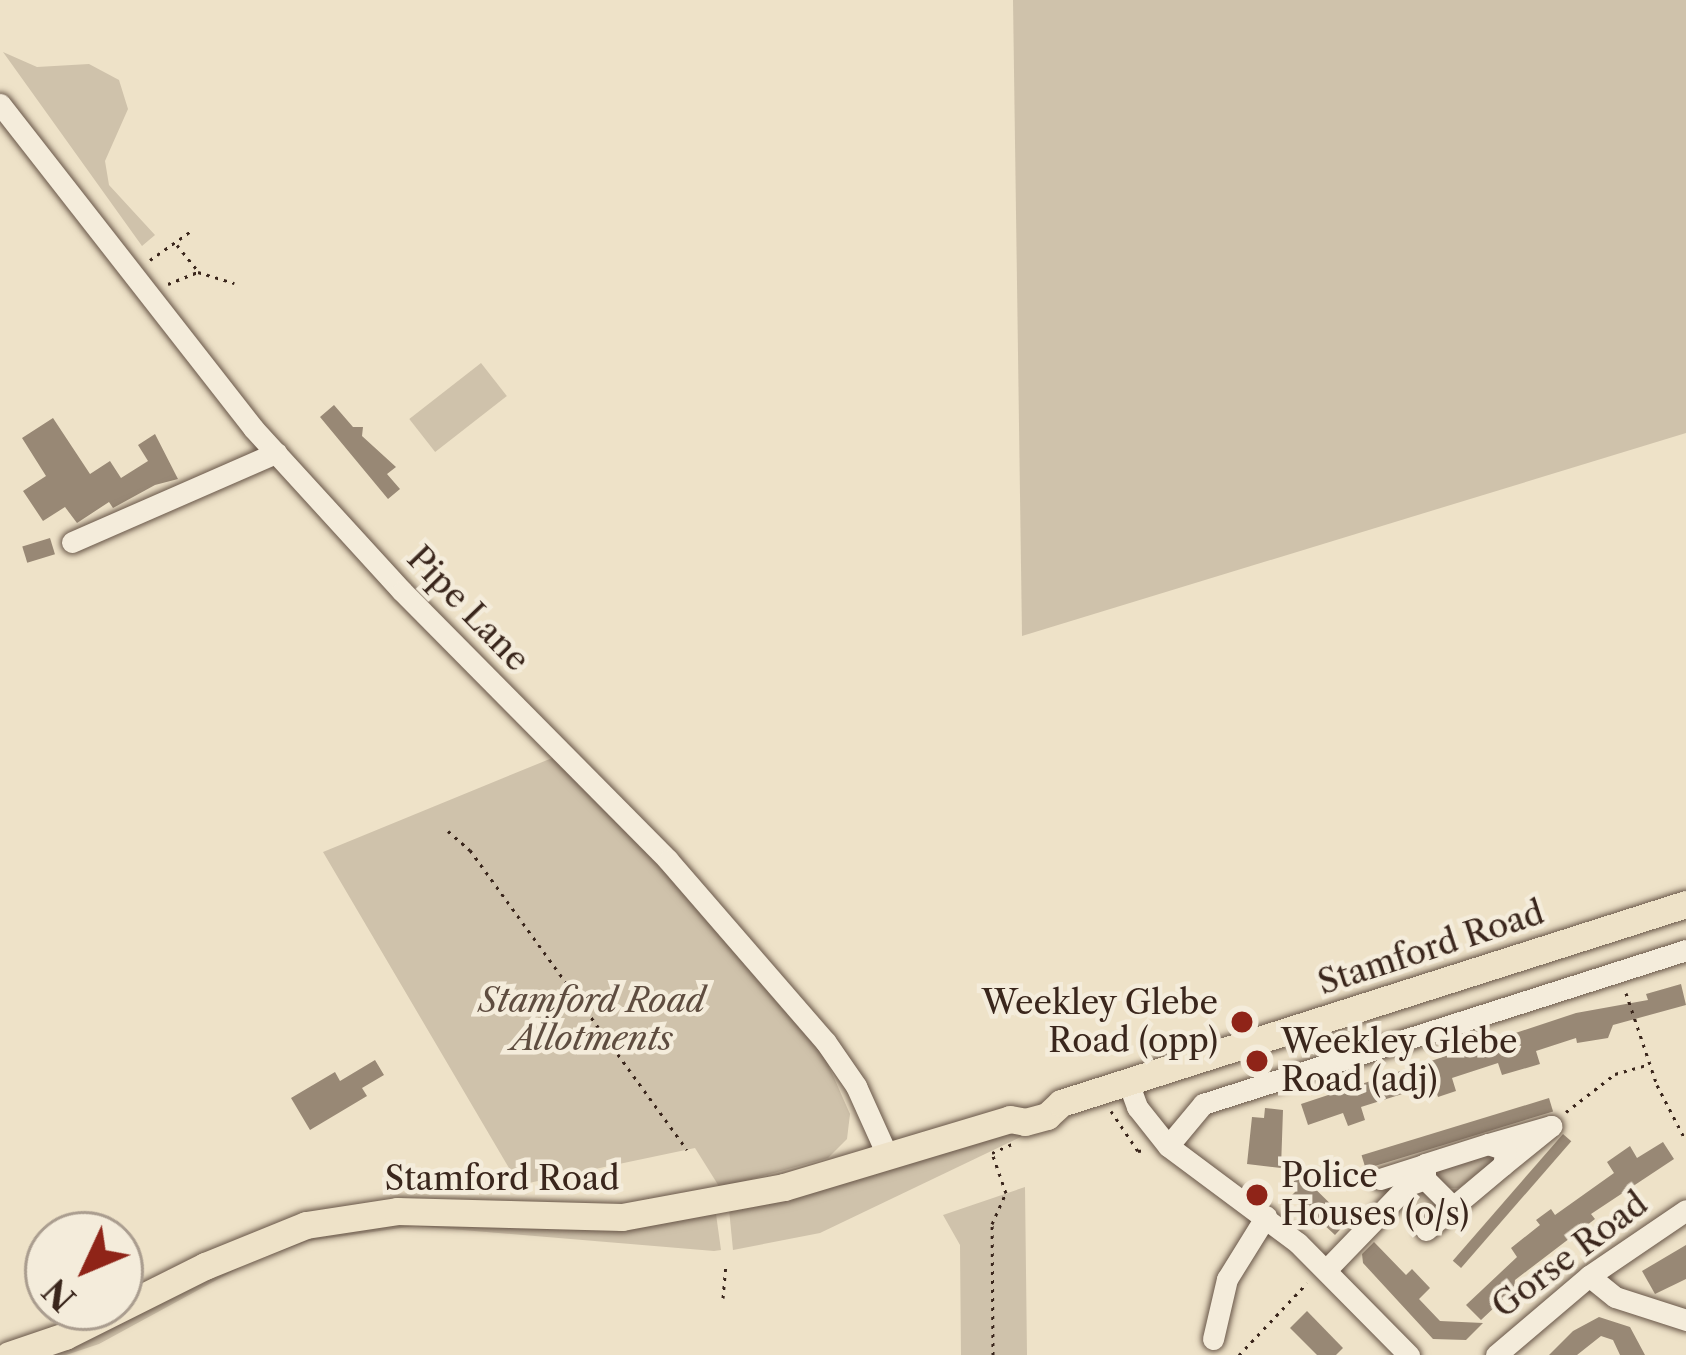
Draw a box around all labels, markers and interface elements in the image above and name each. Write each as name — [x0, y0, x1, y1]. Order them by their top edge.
street label: Pipe Lane — [399, 539, 537, 679]
street label: Stamford Road — [1313, 893, 1549, 1003]
park label: Stamford Road Allotments — [479, 981, 705, 1059]
place label: Weekley Glebe Road (opp) — [981, 983, 1218, 1061]
marker: Weekley Glebe Road (opp) — [1229, 1009, 1255, 1035]
place label: Weekley Glebe Road (adj) — [1281, 1022, 1518, 1100]
marker: Weekley Glebe Road (adj) — [1244, 1048, 1270, 1074]
place label: Police Houses (o/s) — [1281, 1156, 1469, 1234]
street label: Stamford Road — [384, 1159, 620, 1199]
marker: Police Houses (o/s) — [1244, 1182, 1270, 1208]
street label: Gorse Road — [1485, 1184, 1655, 1326]
north arrow — [24, 1211, 144, 1331]
text: N — [35, 1270, 85, 1319]

